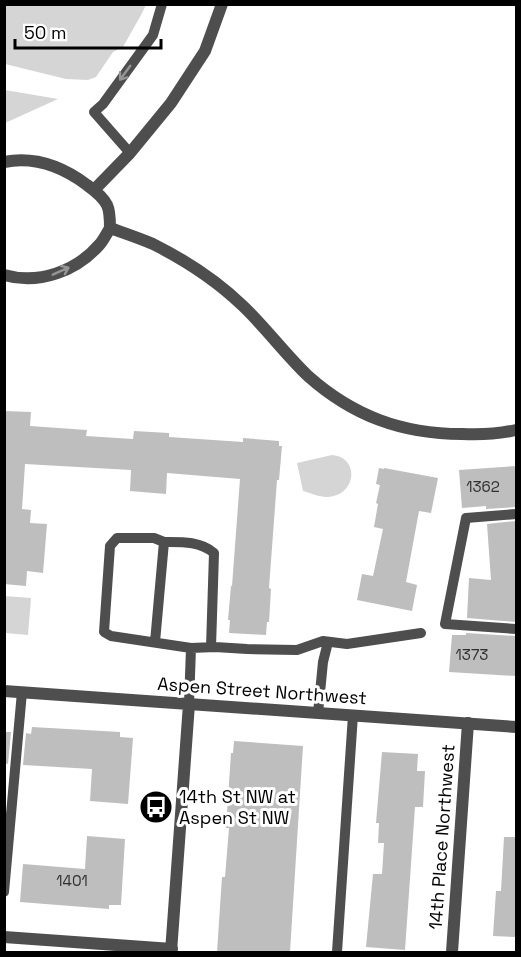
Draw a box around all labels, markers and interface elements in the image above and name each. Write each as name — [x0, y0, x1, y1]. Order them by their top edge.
scale bar — [15, 12, 160, 50]
text: 50 m — [24, 21, 66, 44]
one-way arrow — [118, 65, 131, 81]
one-way arrow — [52, 265, 70, 276]
house number: 1362 — [466, 477, 500, 496]
house number: 1373 — [456, 645, 488, 664]
street label: Aspen Street Northwest — [157, 672, 368, 709]
street label: 14th Place Northwest — [424, 744, 459, 930]
place label: 14th St NW at Aspen St NW — [179, 785, 296, 829]
bus stop icon: 14th St NW at Aspen St NW — [138, 789, 174, 825]
house number: 1401 — [56, 871, 88, 890]

